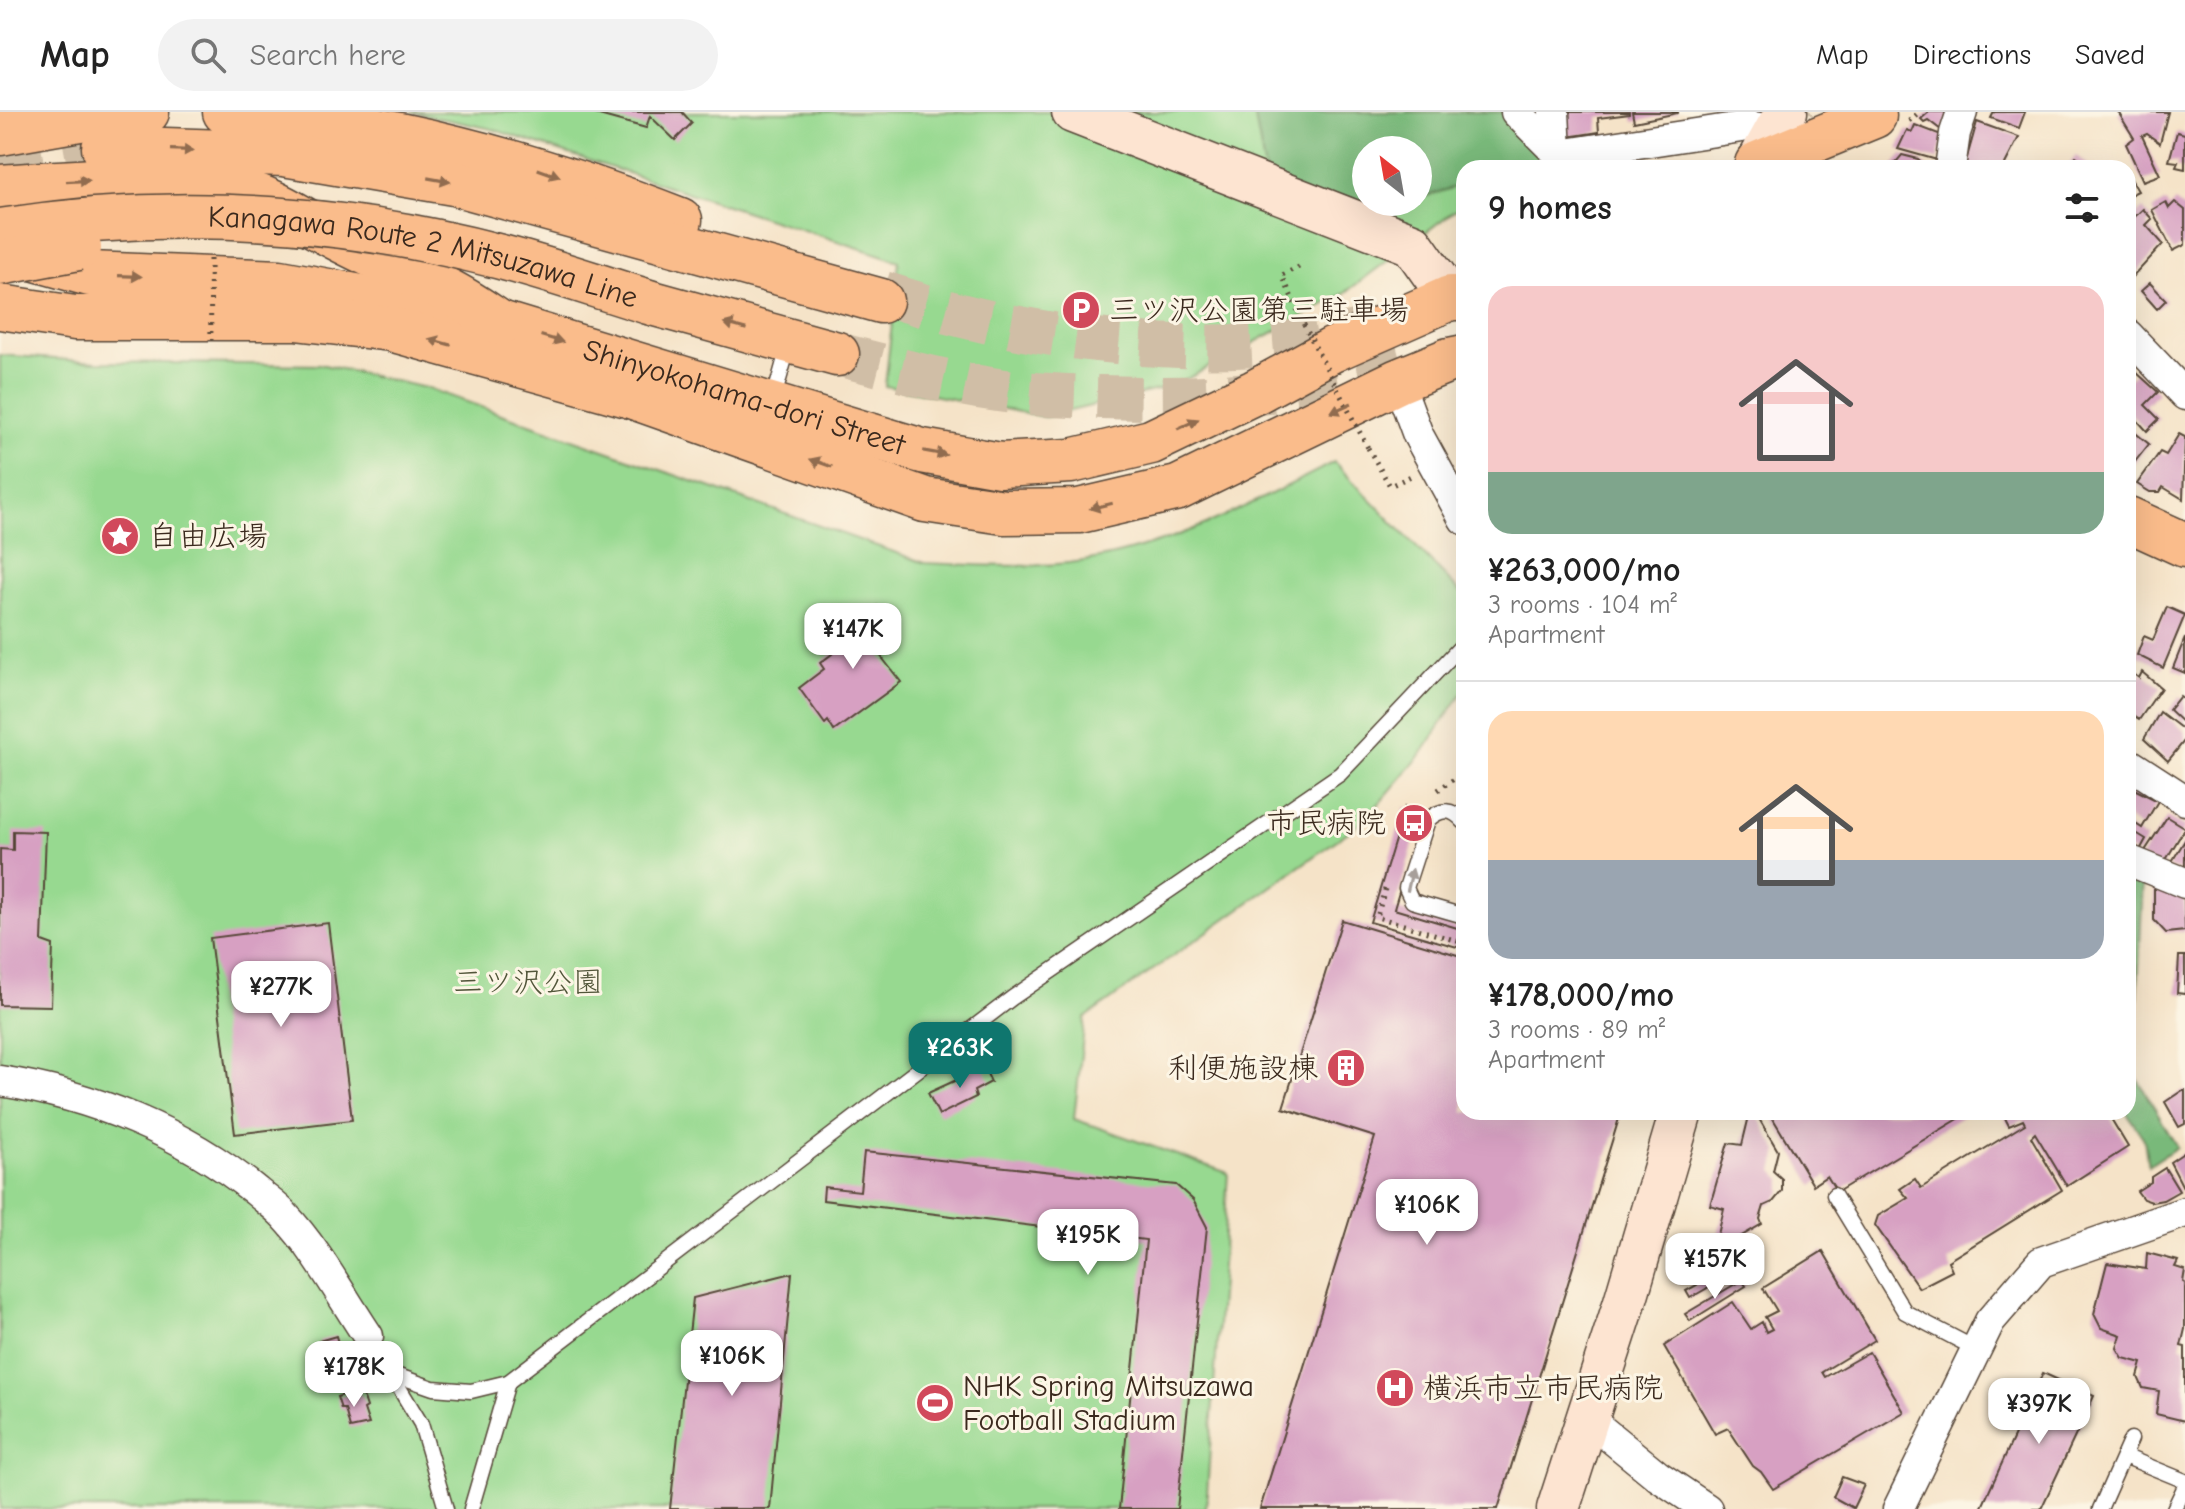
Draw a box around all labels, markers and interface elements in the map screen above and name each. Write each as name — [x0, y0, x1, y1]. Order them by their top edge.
search box — [158, 19, 718, 91]
text: Map — [40, 33, 110, 77]
icon: search — [186, 33, 230, 77]
text: Search here — [250, 38, 406, 73]
text: Map — [1816, 39, 1869, 71]
text: Directions — [1913, 39, 2031, 71]
text: Saved — [2075, 39, 2145, 71]
north arrow — [1352, 136, 1432, 216]
map controls — [1352, 136, 1432, 216]
one-way arrow — [170, 144, 195, 157]
one-way arrow — [537, 167, 561, 179]
one-way arrow — [66, 175, 91, 188]
one-way arrow — [427, 175, 452, 187]
icon: filters — [2060, 186, 2104, 230]
text: 9 homes — [1488, 188, 1612, 228]
street label: Kanagawa Route 2 Mitsuzawa Line — [208, 199, 642, 315]
one-way arrow — [118, 269, 143, 282]
parking icon: 三ツ沢公園第三駐車場 — [1060, 289, 1102, 331]
place label: 三ツ沢公園第三駐車場 — [1109, 293, 1409, 328]
one-way arrow — [723, 319, 747, 332]
street label: Shinyokohama-dori Street — [579, 332, 911, 463]
one-way arrow — [541, 333, 565, 346]
one-way arrow — [427, 336, 452, 348]
icon: home — [1724, 338, 1868, 482]
one-way arrow — [1329, 401, 1352, 415]
one-way arrow — [1176, 417, 1200, 431]
one-way arrow — [923, 448, 948, 460]
one-way arrow — [809, 456, 833, 469]
one-way arrow — [1089, 500, 1114, 513]
place icon: 自由広場 — [99, 515, 141, 557]
place label: 自由広場 — [148, 519, 268, 554]
text: ¥263,000/mo — [1488, 550, 1681, 590]
text: 3 rooms · 104 m² — [1488, 590, 1677, 620]
pin: ¥147K — [797, 603, 909, 671]
text: ¥147K — [822, 614, 884, 644]
text: Apartment — [1488, 620, 1604, 650]
icon: home — [1724, 763, 1868, 907]
bus stop icon: 市民病院 — [1393, 802, 1435, 844]
place label: 市民病院 — [1266, 806, 1386, 841]
one-way arrow — [1404, 867, 1417, 892]
pin: ¥277K — [225, 961, 337, 1029]
park label: 三ツ沢公園 — [453, 965, 603, 1000]
text: ¥277K — [249, 972, 313, 1002]
text: ¥178,000/mo — [1488, 975, 1674, 1015]
text: 3 rooms · 89 m² — [1488, 1015, 1665, 1045]
pin: ¥263K — [904, 1022, 1016, 1090]
text: ¥263K — [927, 1033, 993, 1063]
text: Apartment — [1488, 1045, 1604, 1075]
building icon: 利便施設棟 — [1325, 1047, 1367, 1089]
place label: 利便施設棟 — [1168, 1051, 1318, 1086]
pin: ¥106K — [1371, 1179, 1483, 1247]
text: ¥106K — [1394, 1190, 1460, 1220]
pin: ¥195K — [1032, 1209, 1144, 1277]
text: ¥195K — [1055, 1220, 1121, 1250]
pin: ¥157K — [1659, 1233, 1771, 1301]
text: ¥157K — [1683, 1244, 1747, 1274]
pin: ¥106K — [676, 1330, 788, 1398]
pin: ¥178K — [298, 1341, 410, 1409]
text: ¥106K — [699, 1341, 765, 1371]
text: ¥178K — [323, 1352, 385, 1382]
hospital icon: 横浜市立市民病院 — [1374, 1367, 1416, 1409]
place label: NHK Spring Mitsuzawa Football Stadium — [963, 1369, 1254, 1438]
place label: 横浜市立市民病院 — [1423, 1371, 1663, 1406]
pin: ¥397K — [1983, 1378, 2095, 1446]
sports icon: NHK Spring Mitsuzawa Football Stadium — [914, 1382, 956, 1424]
text: ¥397K — [2006, 1389, 2072, 1419]

